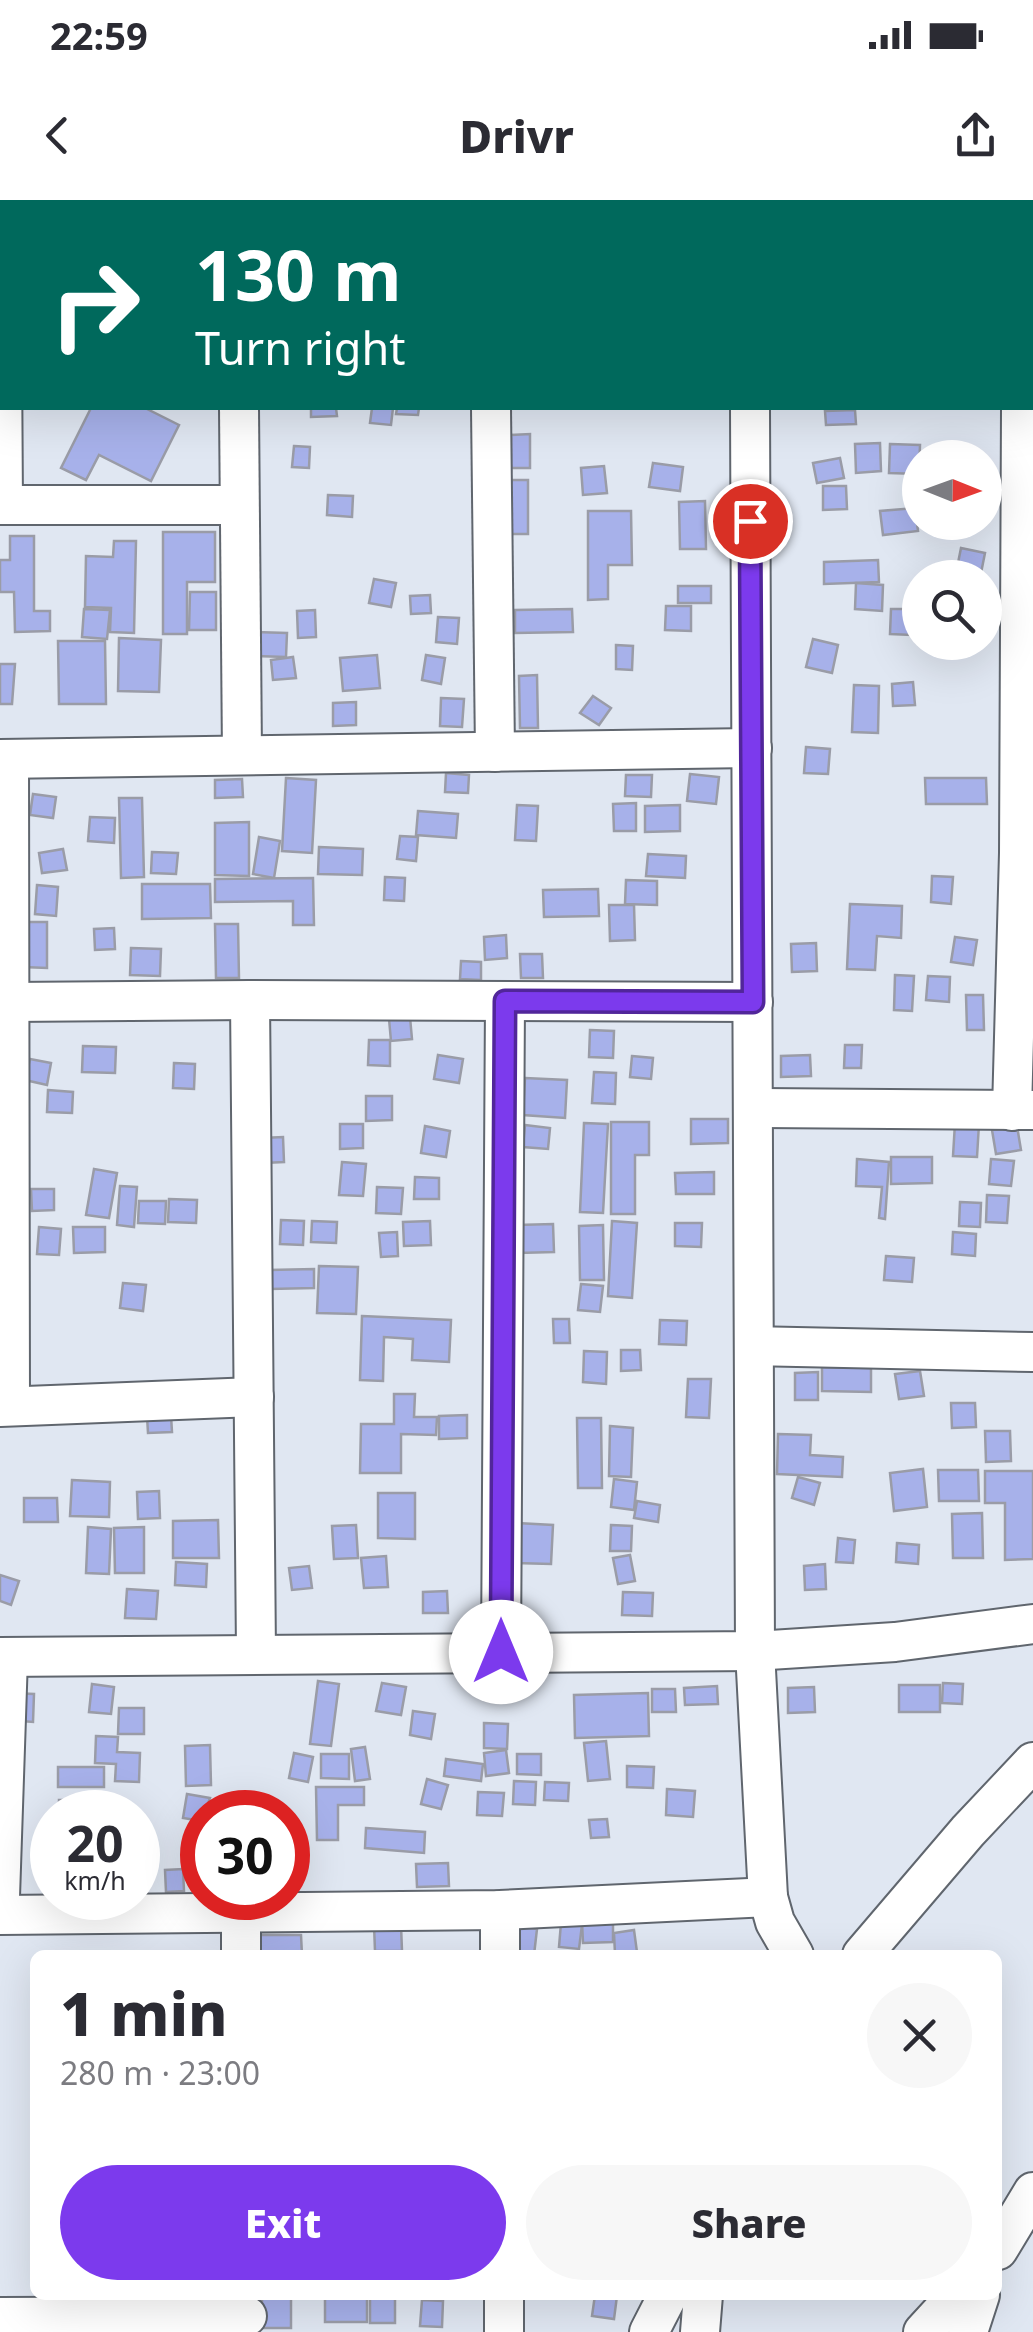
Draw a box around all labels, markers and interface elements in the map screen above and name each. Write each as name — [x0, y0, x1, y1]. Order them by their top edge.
text: 22:59 — [50, 9, 148, 61]
text: Drivr — [459, 105, 574, 166]
icon: back — [30, 108, 85, 163]
icon: share — [948, 108, 1003, 163]
text: 130 m — [195, 226, 402, 322]
icon: right — [30, 240, 160, 370]
text: Turn right — [195, 317, 406, 378]
north arrow — [902, 440, 1002, 540]
map controls — [902, 440, 1002, 660]
pin — [708, 479, 793, 564]
icon: arrive — [723, 494, 778, 549]
button: search — [902, 560, 1002, 660]
position arrow — [449, 1600, 553, 1704]
speed limit sign: 30 — [180, 1790, 310, 1920]
text: 20 — [66, 1809, 124, 1877]
text: km/h — [64, 1863, 126, 1897]
text: 1 min — [60, 1972, 228, 2054]
button: close — [867, 1983, 972, 2088]
text: 280 m · 23:00 — [60, 2051, 260, 2094]
button: Exit — [60, 2165, 506, 2280]
button: Share — [526, 2165, 972, 2280]

